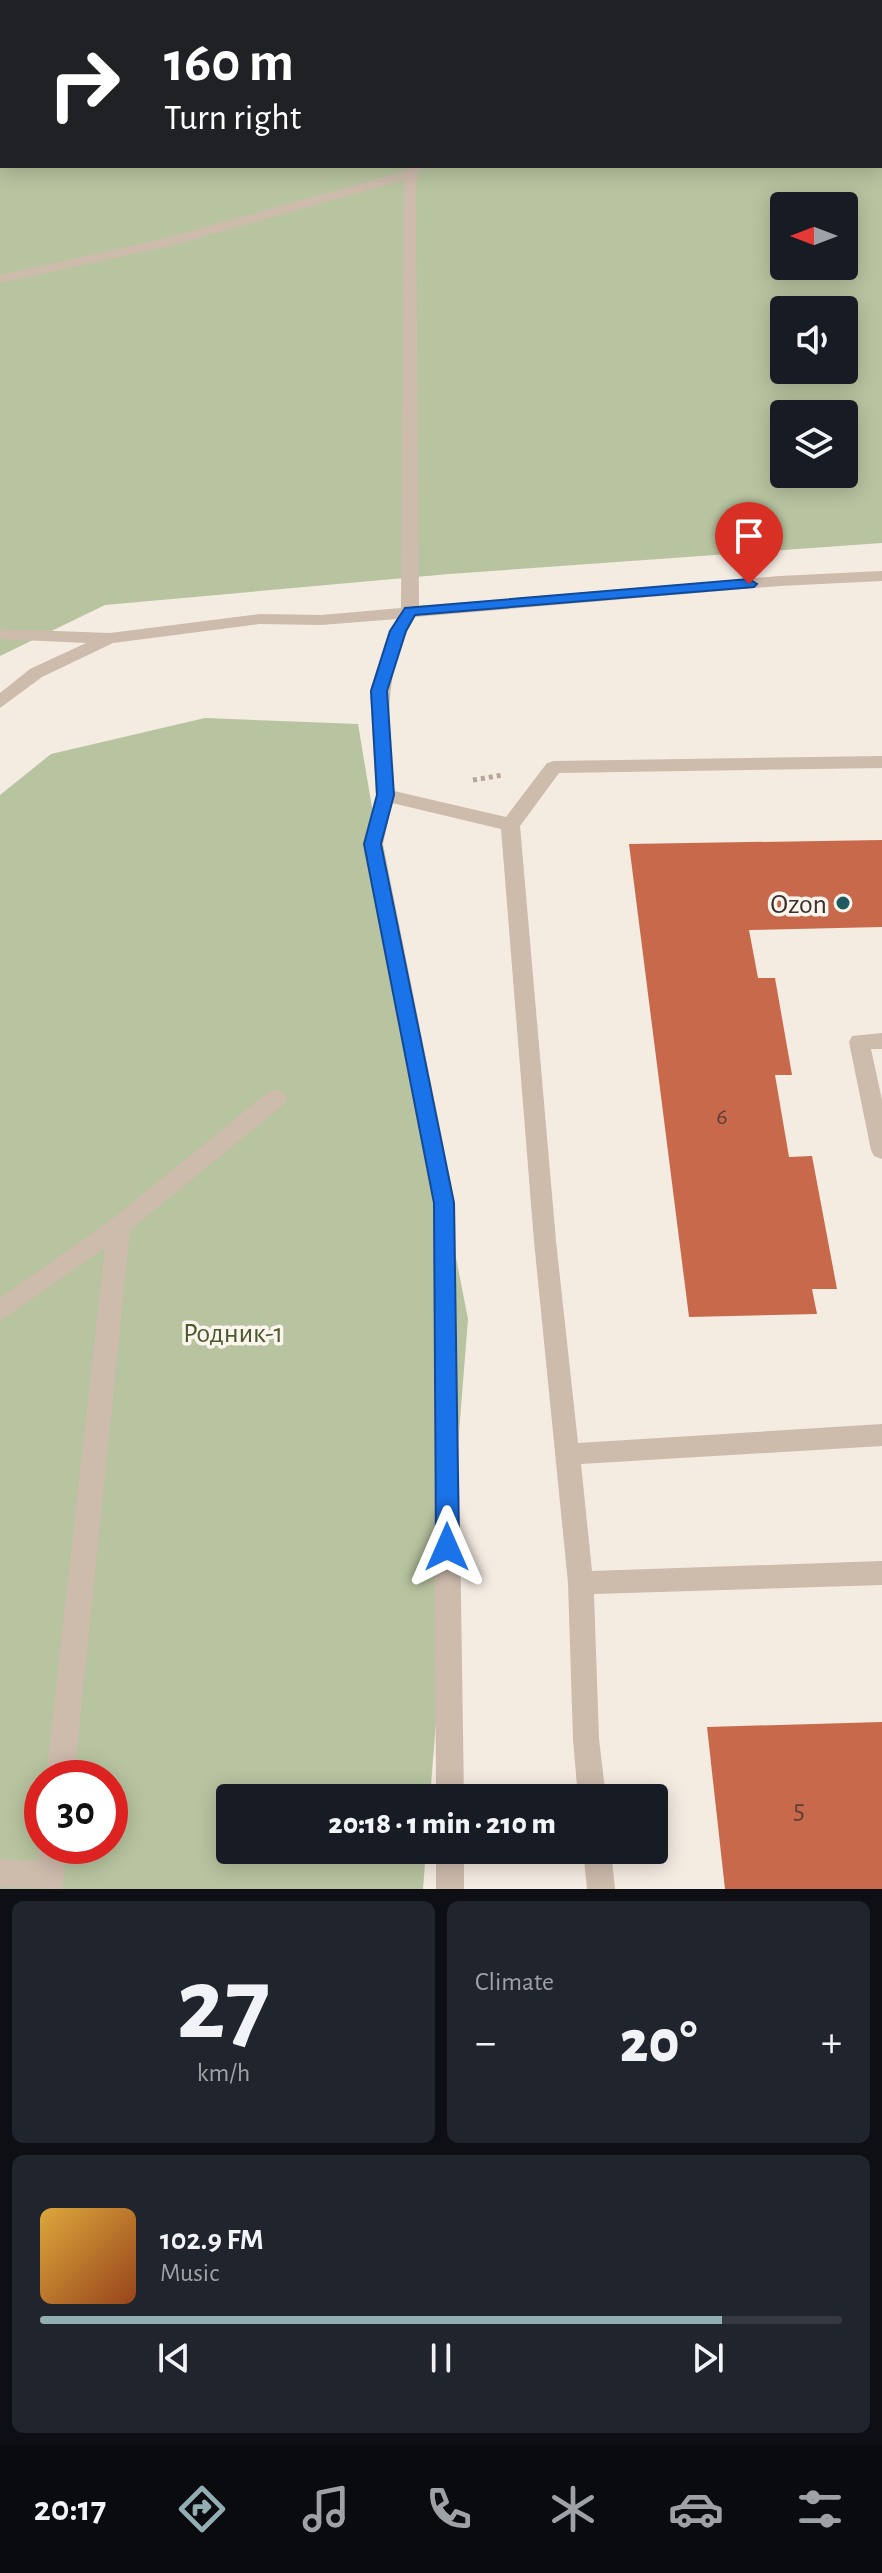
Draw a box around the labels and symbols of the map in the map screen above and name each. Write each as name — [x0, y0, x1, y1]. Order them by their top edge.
north arrow — [770, 192, 858, 280]
pin — [715, 502, 783, 584]
place label: Ozon — [770, 891, 827, 919]
marker: Ozon — [834, 894, 852, 912]
house number: 6 — [716, 1105, 728, 1129]
park label: Родник-1 — [183, 1320, 283, 1348]
position arrow — [405, 1505, 489, 1589]
speed limit sign: 30 — [24, 1760, 128, 1864]
house number: 5 — [793, 1796, 805, 1824]

